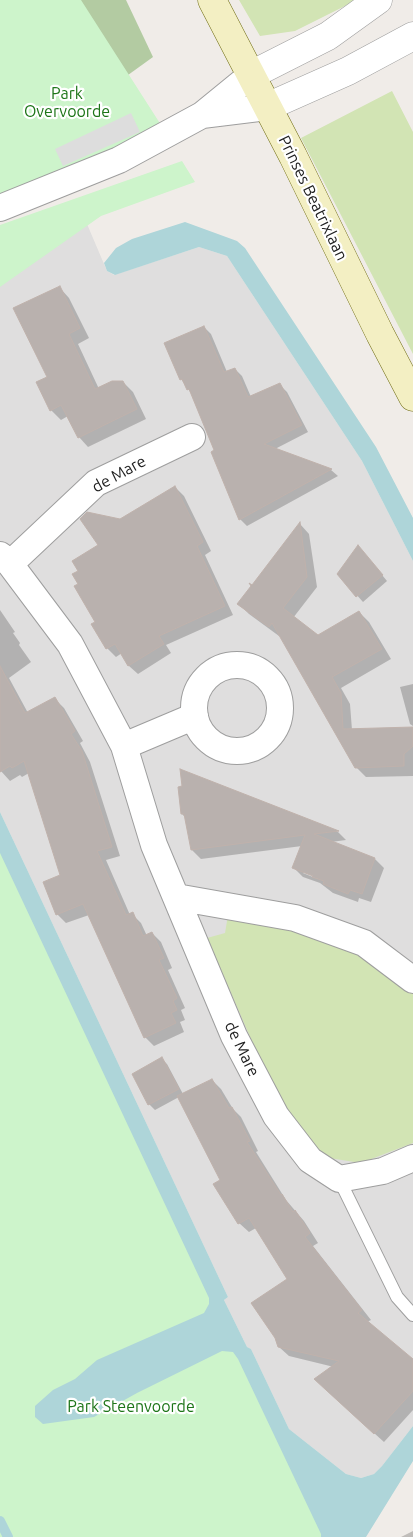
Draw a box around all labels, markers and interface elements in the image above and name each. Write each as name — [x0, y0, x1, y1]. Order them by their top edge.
park label: Park Overvoorde — [24, 84, 110, 122]
street label: Prinses Beatrixlaan — [274, 133, 352, 263]
street label: de Mare — [89, 451, 149, 497]
street label: de Mare — [220, 1018, 264, 1080]
park label: Park Steenvoorde — [67, 1397, 195, 1417]

